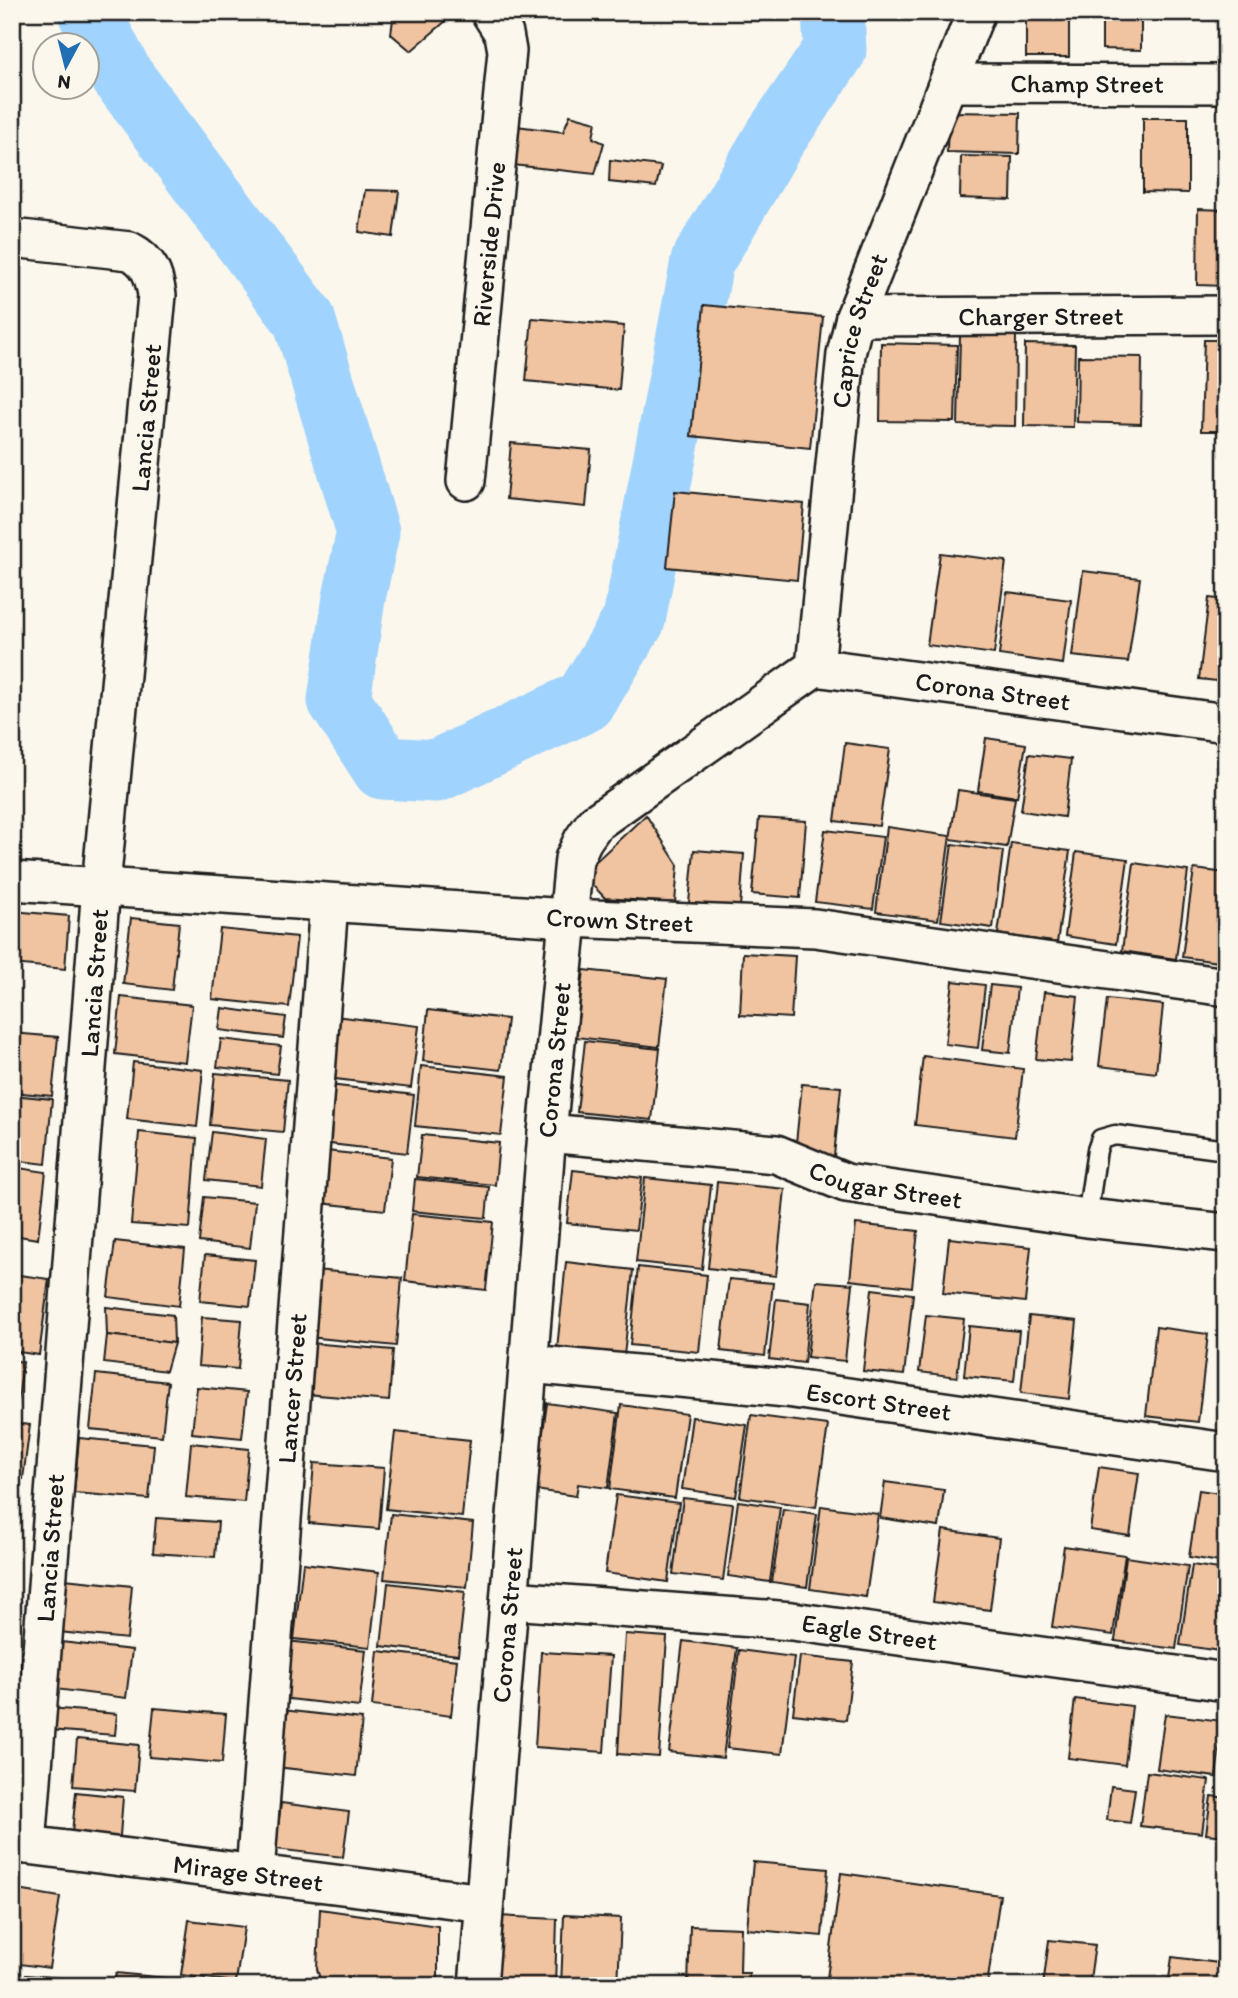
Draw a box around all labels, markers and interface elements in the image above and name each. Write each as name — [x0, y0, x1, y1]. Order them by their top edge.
north arrow — [32, 32, 102, 102]
street label: Champ Street — [1010, 67, 1164, 100]
text: N — [56, 70, 72, 95]
street label: Riverside Drive — [465, 160, 512, 328]
street label: Caprice Street — [825, 248, 895, 410]
street label: Charger Street — [958, 300, 1124, 332]
street label: Lancia Street — [124, 342, 168, 493]
street label: Corona Street — [913, 665, 1072, 718]
street label: Crown Street — [545, 901, 694, 939]
street label: Lancia Street — [73, 908, 115, 1058]
street label: Corona Street — [531, 981, 578, 1139]
street label: Cougar Street — [804, 1153, 965, 1216]
street label: Lancer Street — [270, 1312, 314, 1465]
street label: Escort Street — [804, 1375, 954, 1428]
street label: Lancia Street — [29, 1473, 71, 1623]
street label: Corona Street — [485, 1546, 529, 1704]
street label: Eagle Street — [800, 1607, 939, 1657]
street label: Mirage Street — [171, 1848, 325, 1898]

